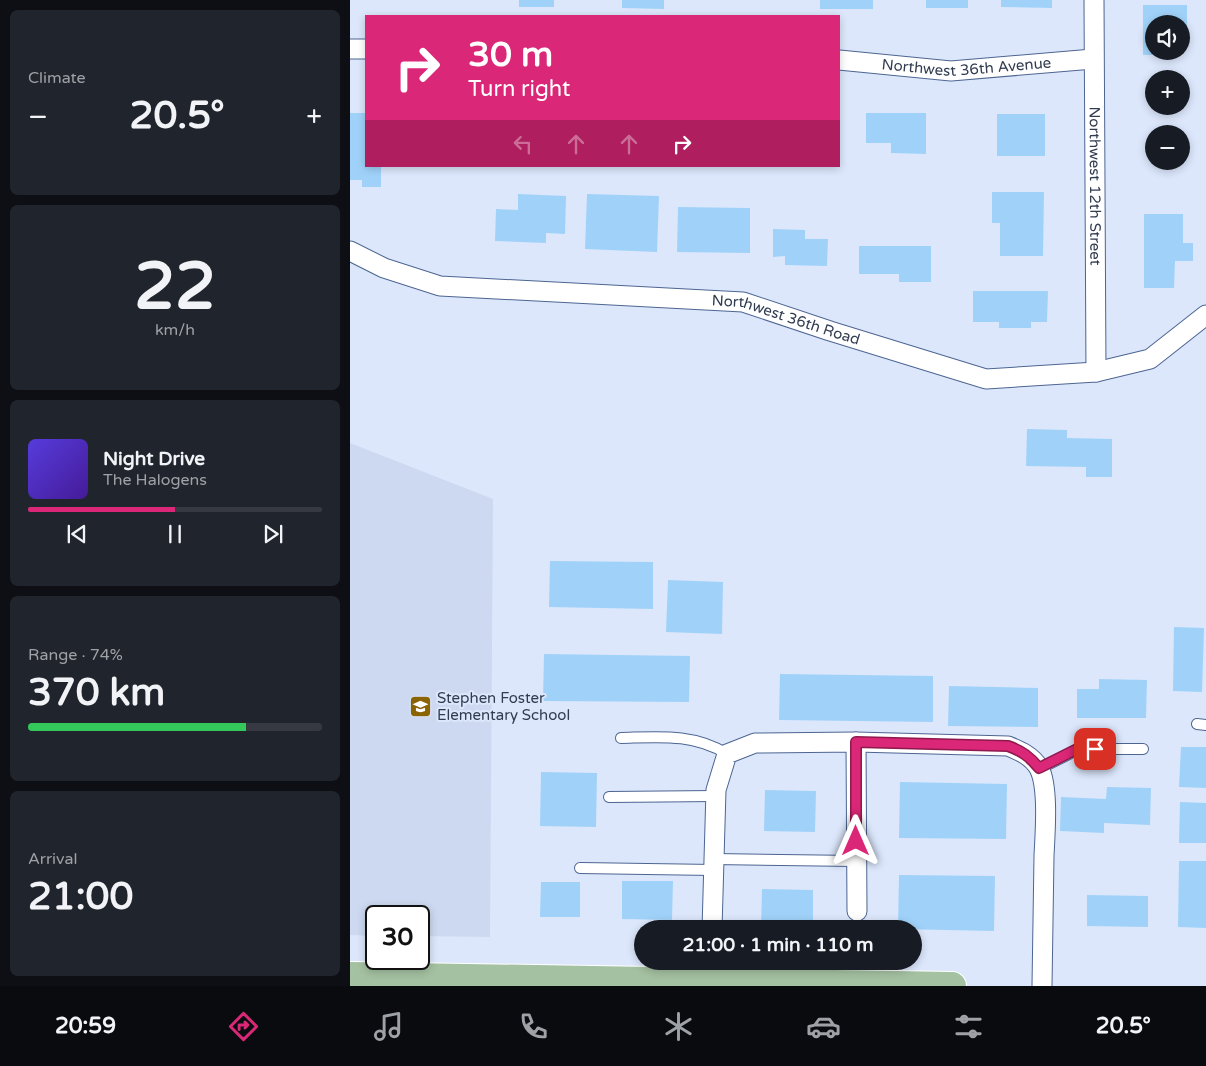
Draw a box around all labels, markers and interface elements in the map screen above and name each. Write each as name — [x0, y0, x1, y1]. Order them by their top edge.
map controls — [1145, 15, 1190, 170]
button: sound — [1145, 15, 1190, 60]
text: 30 m — [468, 34, 553, 76]
icon: right — [385, 35, 450, 100]
street label: Northwest 36th Avenue — [881, 54, 1052, 80]
text: Climate — [28, 68, 86, 88]
button: + — [1145, 70, 1190, 115]
text: Turn right — [468, 76, 570, 102]
text: 20.5° — [130, 93, 225, 139]
text: − — [28, 100, 48, 134]
text: + — [306, 100, 322, 134]
street label: Northwest 12th Street — [1086, 106, 1104, 266]
button: − — [1145, 125, 1190, 170]
icon: left — [509, 130, 537, 158]
icon: ahead — [562, 130, 590, 158]
icon: ahead — [615, 130, 643, 158]
icon: right — [668, 130, 696, 158]
text: 22 — [134, 248, 216, 327]
street label: Northwest 36th Road — [711, 291, 862, 349]
text: km/h — [155, 320, 195, 340]
text: Night Drive — [103, 448, 205, 470]
text: The Halogens — [103, 470, 207, 490]
icon: previous — [63, 520, 91, 548]
icon: pause — [161, 520, 189, 548]
icon: next — [259, 520, 287, 548]
text: Range · 74% — [28, 645, 123, 665]
text: 370 km — [28, 670, 165, 716]
place label: Stephen Foster Elementary School — [437, 689, 570, 724]
school or university icon: Stephen Foster Elementary School — [409, 695, 433, 719]
pin — [1074, 728, 1116, 770]
icon: arrive — [1081, 735, 1109, 763]
position arrow — [829, 814, 881, 866]
text: Arrival — [28, 849, 77, 869]
text: 21:00 — [28, 874, 133, 920]
speed limit sign: 30 — [365, 905, 430, 970]
text: 21:00 · 1 min · 110 m — [682, 934, 874, 956]
icon: directions — [226, 1009, 261, 1044]
icon: music — [371, 1009, 406, 1044]
icon: phone — [516, 1009, 551, 1044]
icon: climate — [661, 1009, 696, 1044]
icon: car — [806, 1009, 841, 1044]
icon: filters — [951, 1009, 986, 1044]
text: 20:59 — [55, 1013, 116, 1039]
text: 20.5° — [1096, 1013, 1151, 1039]

